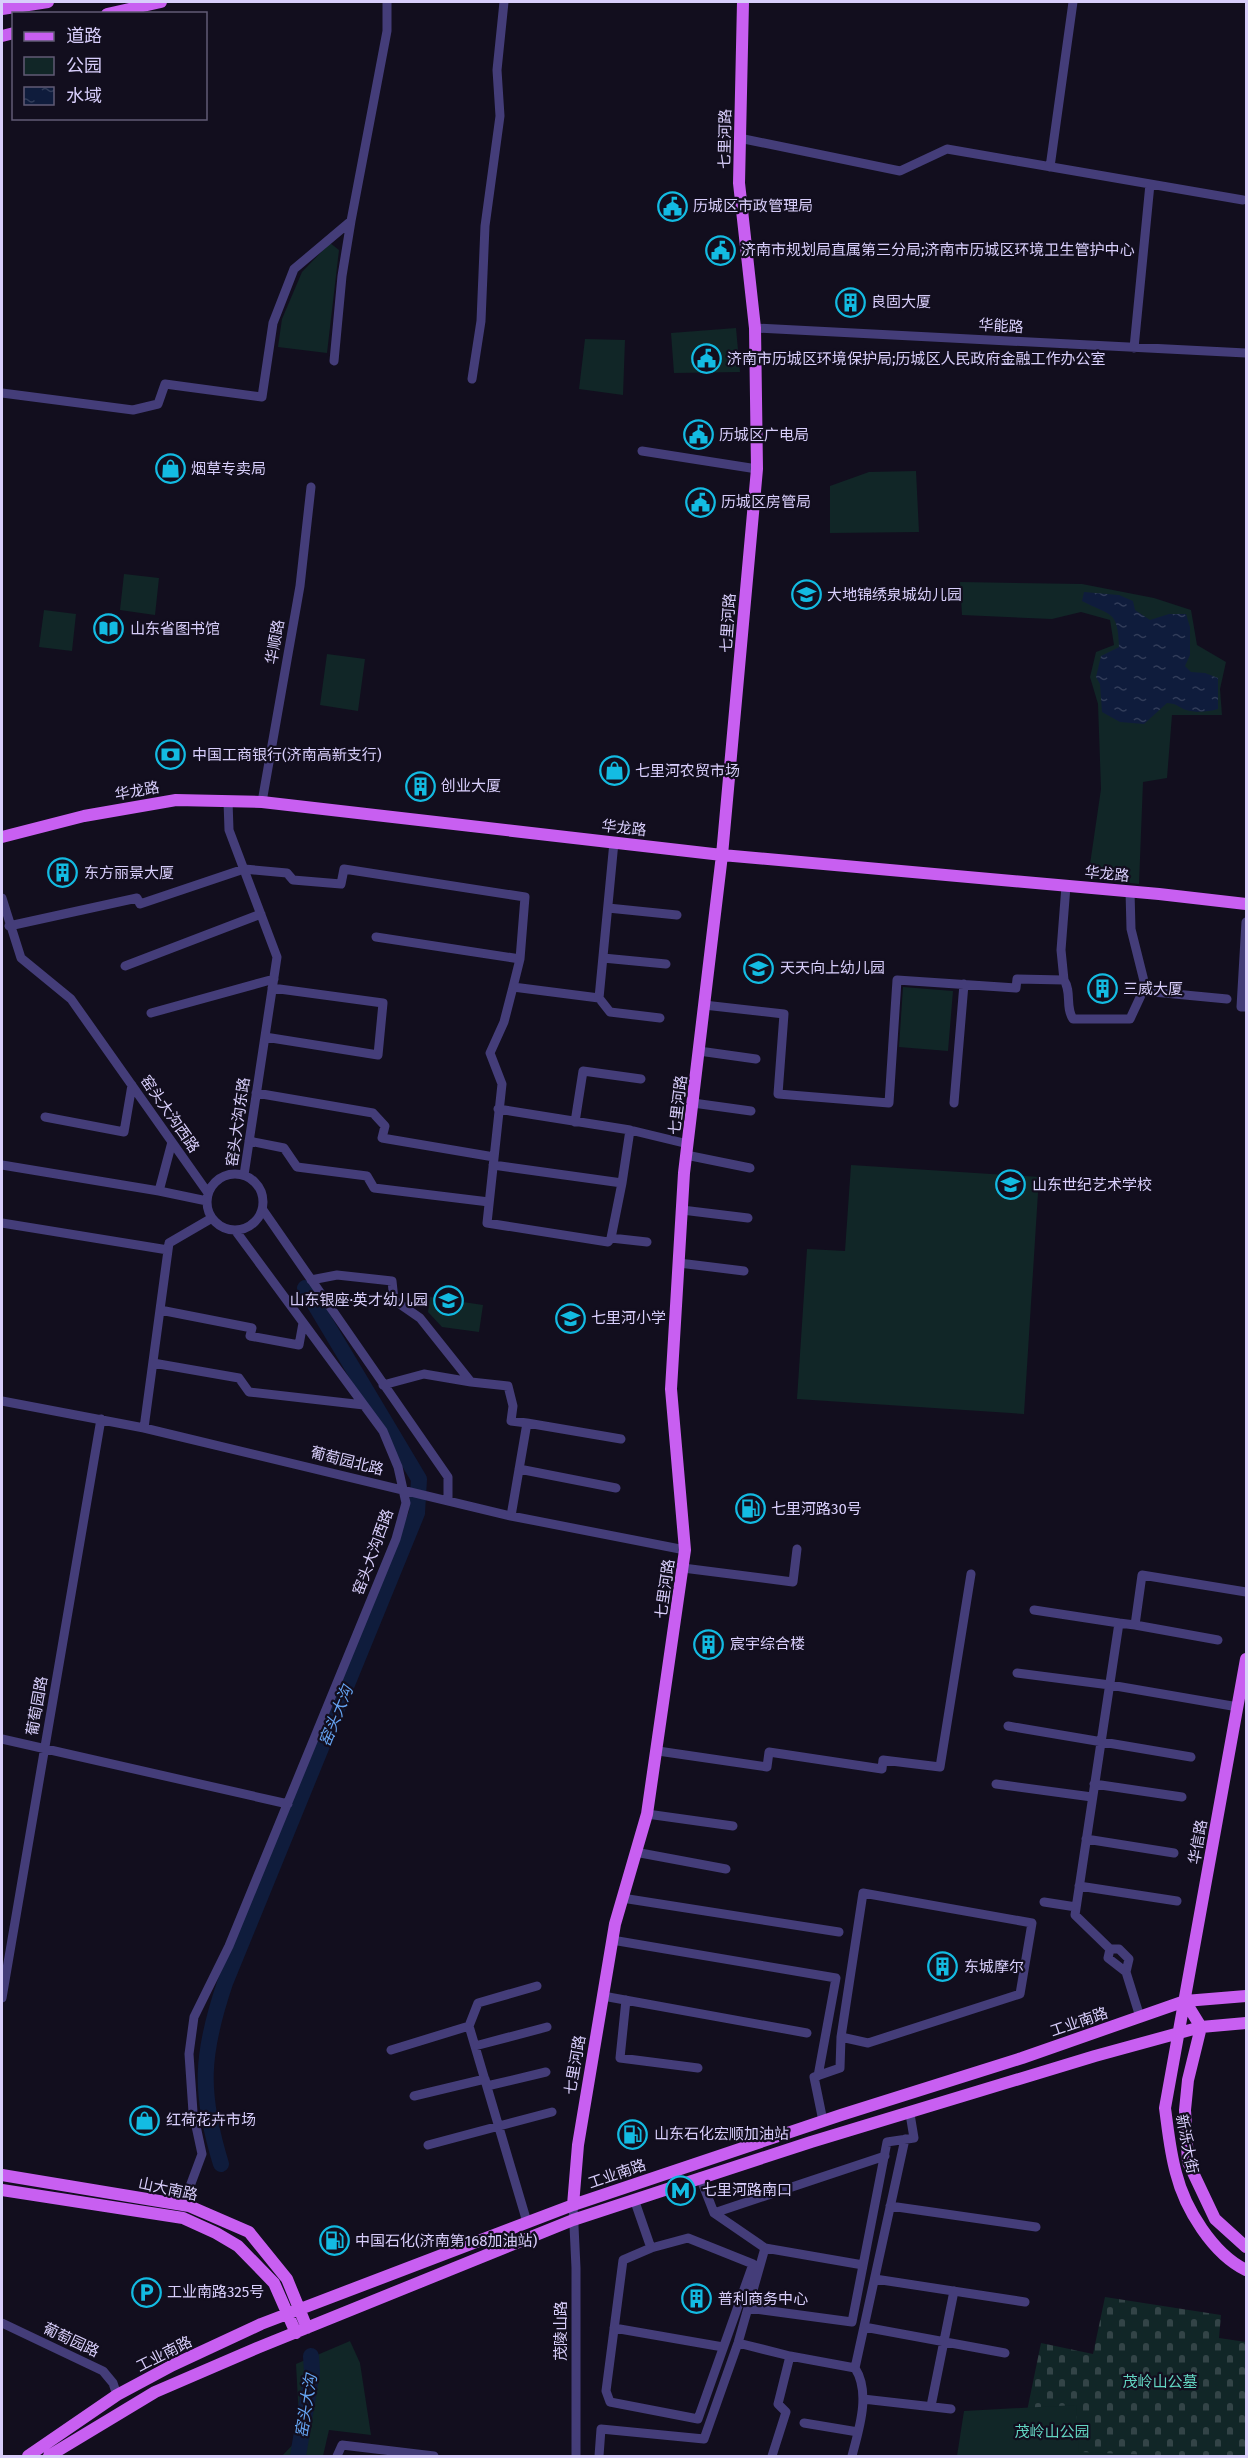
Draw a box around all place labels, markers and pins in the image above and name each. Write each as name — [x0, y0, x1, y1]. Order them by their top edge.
public building icon: 历城区市政管理局 — [656, 190, 688, 222]
place label: 历城区市政管理局 — [693, 197, 813, 215]
public building icon: 济南市规划局直属第三分局;济南市历城区环境卫生管护中心 — [704, 234, 736, 266]
place label: 济南市规划局直属第三分局;济南市历城区环境卫生管护中心 — [741, 241, 1135, 259]
building icon: 良固大厦 — [834, 286, 866, 318]
place label: 良固大厦 — [871, 293, 931, 311]
public building icon: 济南市历城区环境保护局;历城区人民政府金融工作办公室 — [690, 343, 722, 375]
place label: 济南市历城区环境保护局;历城区人民政府金融工作办公室 — [727, 350, 1106, 368]
public building icon: 历城区广电局 — [682, 419, 714, 451]
place label: 历城区广电局 — [719, 426, 809, 444]
shop icon: 烟草专卖局 — [154, 453, 186, 485]
place label: 烟草专卖局 — [191, 460, 266, 478]
public building icon: 历城区房管局 — [684, 486, 716, 518]
place label: 历城区房管局 — [721, 493, 811, 511]
school or university icon: 大地锦绣泉城幼儿园 — [790, 579, 822, 611]
place label: 大地锦绣泉城幼儿园 — [827, 586, 962, 604]
library icon: 山东省图书馆 — [93, 613, 125, 645]
place label: 山东省图书馆 — [130, 620, 220, 638]
bank icon: 中国工商银行(济南高新支行) — [155, 739, 187, 771]
place label: 中国工商银行(济南高新支行) — [192, 746, 382, 764]
shop icon: 七里河农贸市场 — [598, 755, 630, 787]
place label: 七里河农贸市场 — [635, 762, 740, 780]
building icon: 创业大厦 — [404, 770, 436, 802]
place label: 创业大厦 — [441, 777, 501, 795]
building icon: 东方丽景大厦 — [47, 857, 79, 889]
place label: 东方丽景大厦 — [84, 864, 174, 882]
school or university icon: 天天向上幼儿园 — [743, 952, 775, 984]
place label: 天天向上幼儿园 — [780, 959, 885, 977]
building icon: 三威大厦 — [1086, 973, 1118, 1005]
place label: 三威大厦 — [1123, 980, 1183, 998]
school or university icon: 山东世纪艺术学校 — [995, 1169, 1027, 1201]
place label: 山东世纪艺术学校 — [1032, 1176, 1152, 1194]
school or university icon: 山东银座·英才幼儿园 — [433, 1284, 465, 1316]
place label: 山东银座·英才幼儿园 — [289, 1291, 428, 1309]
school or university icon: 七里河小学 — [554, 1302, 586, 1334]
place label: 七里河小学 — [591, 1309, 666, 1327]
fuel station icon: 七里河路30号 — [734, 1493, 766, 1525]
place label: 七里河路30号 — [771, 1500, 862, 1518]
building icon: 宸宇综合楼 — [693, 1628, 725, 1660]
place label: 宸宇综合楼 — [730, 1635, 805, 1653]
building icon: 东城摩尔 — [927, 1951, 959, 1983]
place label: 东城摩尔 — [964, 1958, 1024, 1976]
shop icon: 红荷花卉市场 — [129, 2104, 161, 2136]
place label: 红荷花卉市场 — [166, 2111, 256, 2129]
fuel station icon: 山东石化宏顺加油站 — [617, 2118, 649, 2150]
place label: 山东石化宏顺加油站 — [654, 2125, 789, 2143]
metro station icon: 七里河路南口 — [665, 2174, 697, 2206]
place label: 七里河路南口 — [702, 2181, 792, 2199]
fuel station icon: 中国石化(济南第168加油站) — [318, 2225, 350, 2257]
place label: 中国石化(济南第168加油站) — [355, 2232, 538, 2250]
parking icon: 工业南路325号 — [130, 2276, 162, 2308]
place label: 工业南路325号 — [167, 2283, 264, 2301]
building icon: 普利商务中心 — [681, 2283, 713, 2315]
place label: 普利商务中心 — [718, 2290, 808, 2308]

